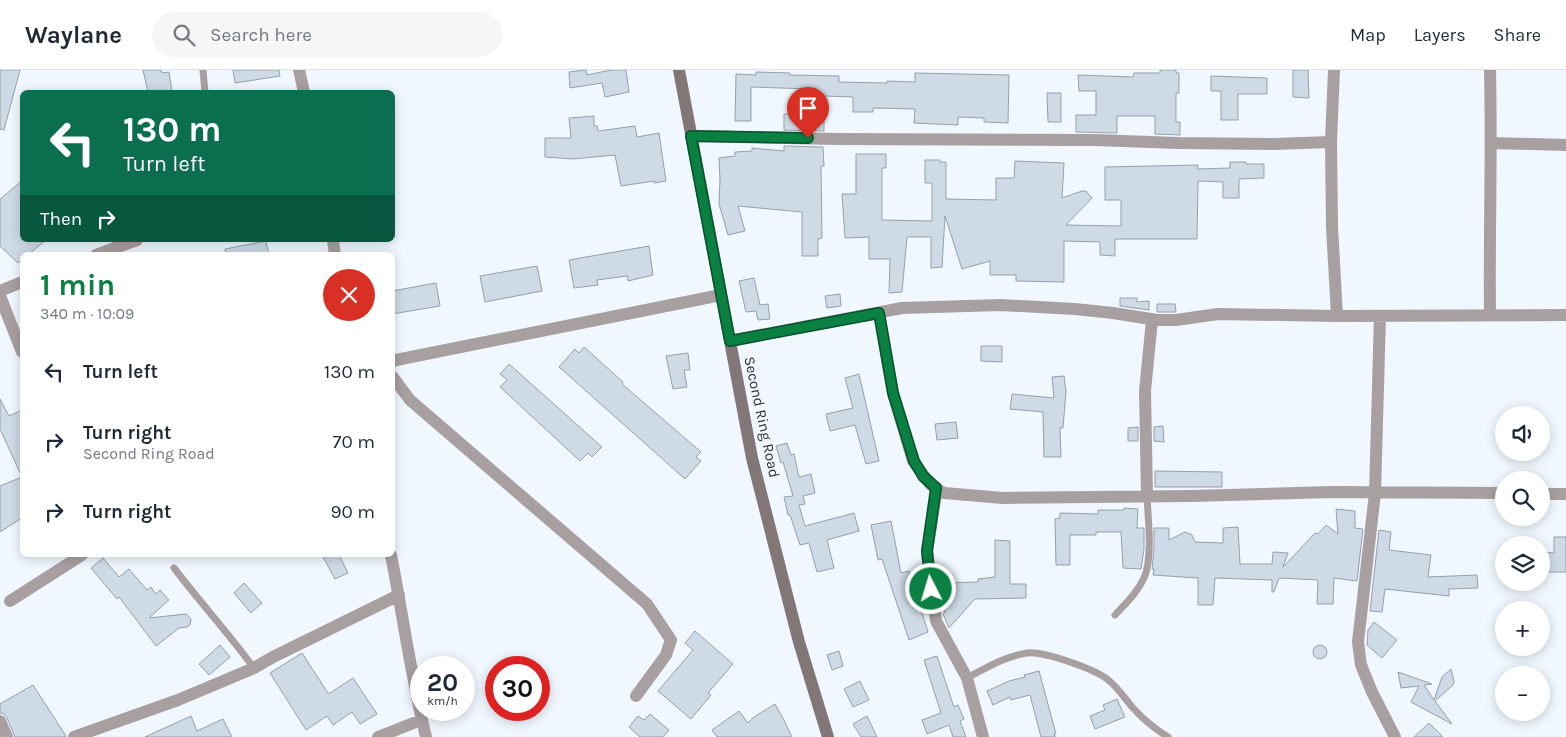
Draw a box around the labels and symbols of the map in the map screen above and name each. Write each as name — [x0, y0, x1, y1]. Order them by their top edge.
pin — [787, 87, 829, 138]
street label: Second Ring Road — [740, 355, 784, 479]
position arrow — [904, 562, 956, 614]
speed limit sign: 30 — [485, 656, 550, 721]

